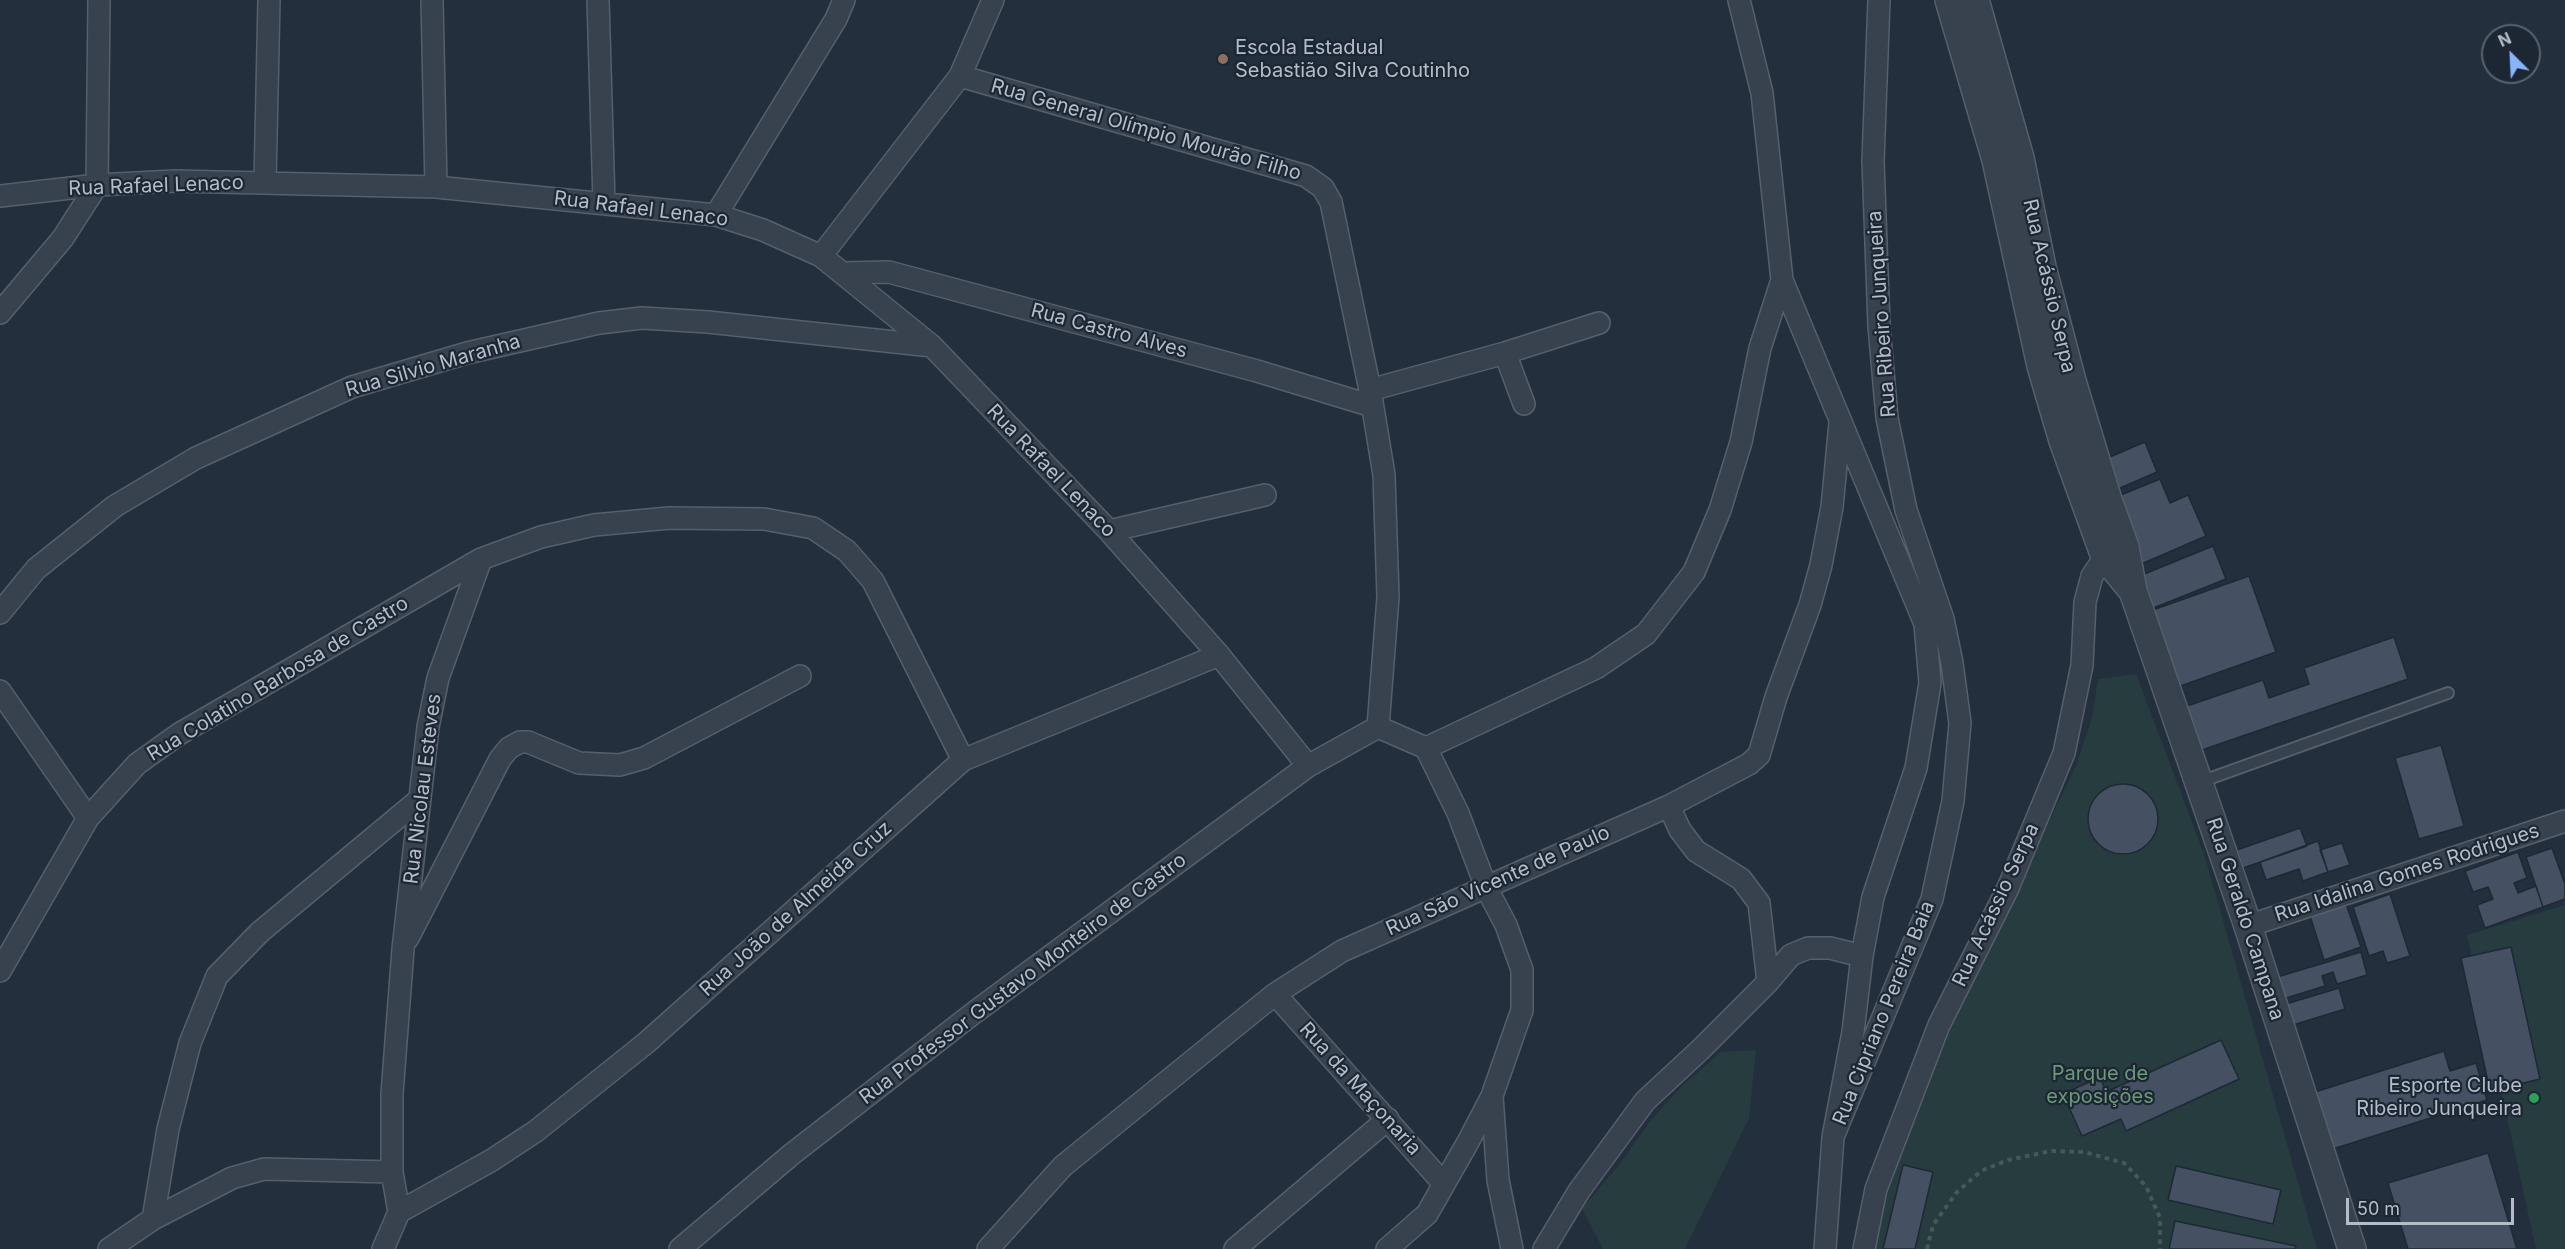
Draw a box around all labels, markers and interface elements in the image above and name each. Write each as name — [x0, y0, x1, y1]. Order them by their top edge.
north arrow — [2481, 24, 2541, 84]
text: N — [2495, 28, 2514, 51]
place label: Escola Estadual Sebastião Silva Coutinho — [1235, 36, 1470, 83]
marker: Escola Estadual Sebastião Silva Coutinho — [1216, 52, 1230, 66]
street label: Rua General Olímpio Mourão Filho — [988, 74, 1304, 186]
street label: Rua Rafael Lenaco — [68, 171, 244, 201]
street label: Rua Rafael Lenaco — [552, 186, 730, 232]
street label: Rua Acássio Serpa — [2017, 197, 2081, 375]
street label: Rua Ribeiro Junqueira — [1863, 210, 1901, 418]
street label: Rua Castro Alves — [1028, 299, 1190, 363]
street label: Rua Silvio Maranha — [343, 330, 523, 402]
street label: Rua Rafael Lenaco — [981, 400, 1121, 542]
street label: Rua Colatino Barbosa de Castro — [143, 591, 413, 767]
street label: Rua Nicolau Esteves — [399, 692, 447, 886]
street label: Rua Geraldo Campana — [2201, 815, 2289, 1023]
street label: Rua João de Almeida Cruz — [695, 816, 897, 1002]
street label: Rua Acássio Serpa — [1948, 819, 2044, 991]
street label: Rua Idalina Gomes Rodrigues — [2272, 819, 2542, 927]
street label: Rua São Vicente de Paulo — [1382, 821, 1614, 941]
street label: Rua Professor Gustavo Monteiro de Castro — [855, 848, 1191, 1110]
street label: Rua Cipriano Pereira Baia — [1828, 898, 1940, 1128]
street label: Rua da Maçonaria — [1294, 1018, 1426, 1160]
park label: Parque de exposições — [2046, 1062, 2154, 1109]
place label: Esporte Clube Ribeiro Junqueira — [2356, 1074, 2522, 1121]
marker: Esporte Clube Ribeiro Junqueira — [2527, 1091, 2541, 1105]
scale bar — [2349, 1186, 2517, 1224]
text: 50 m — [2357, 1198, 2400, 1219]

